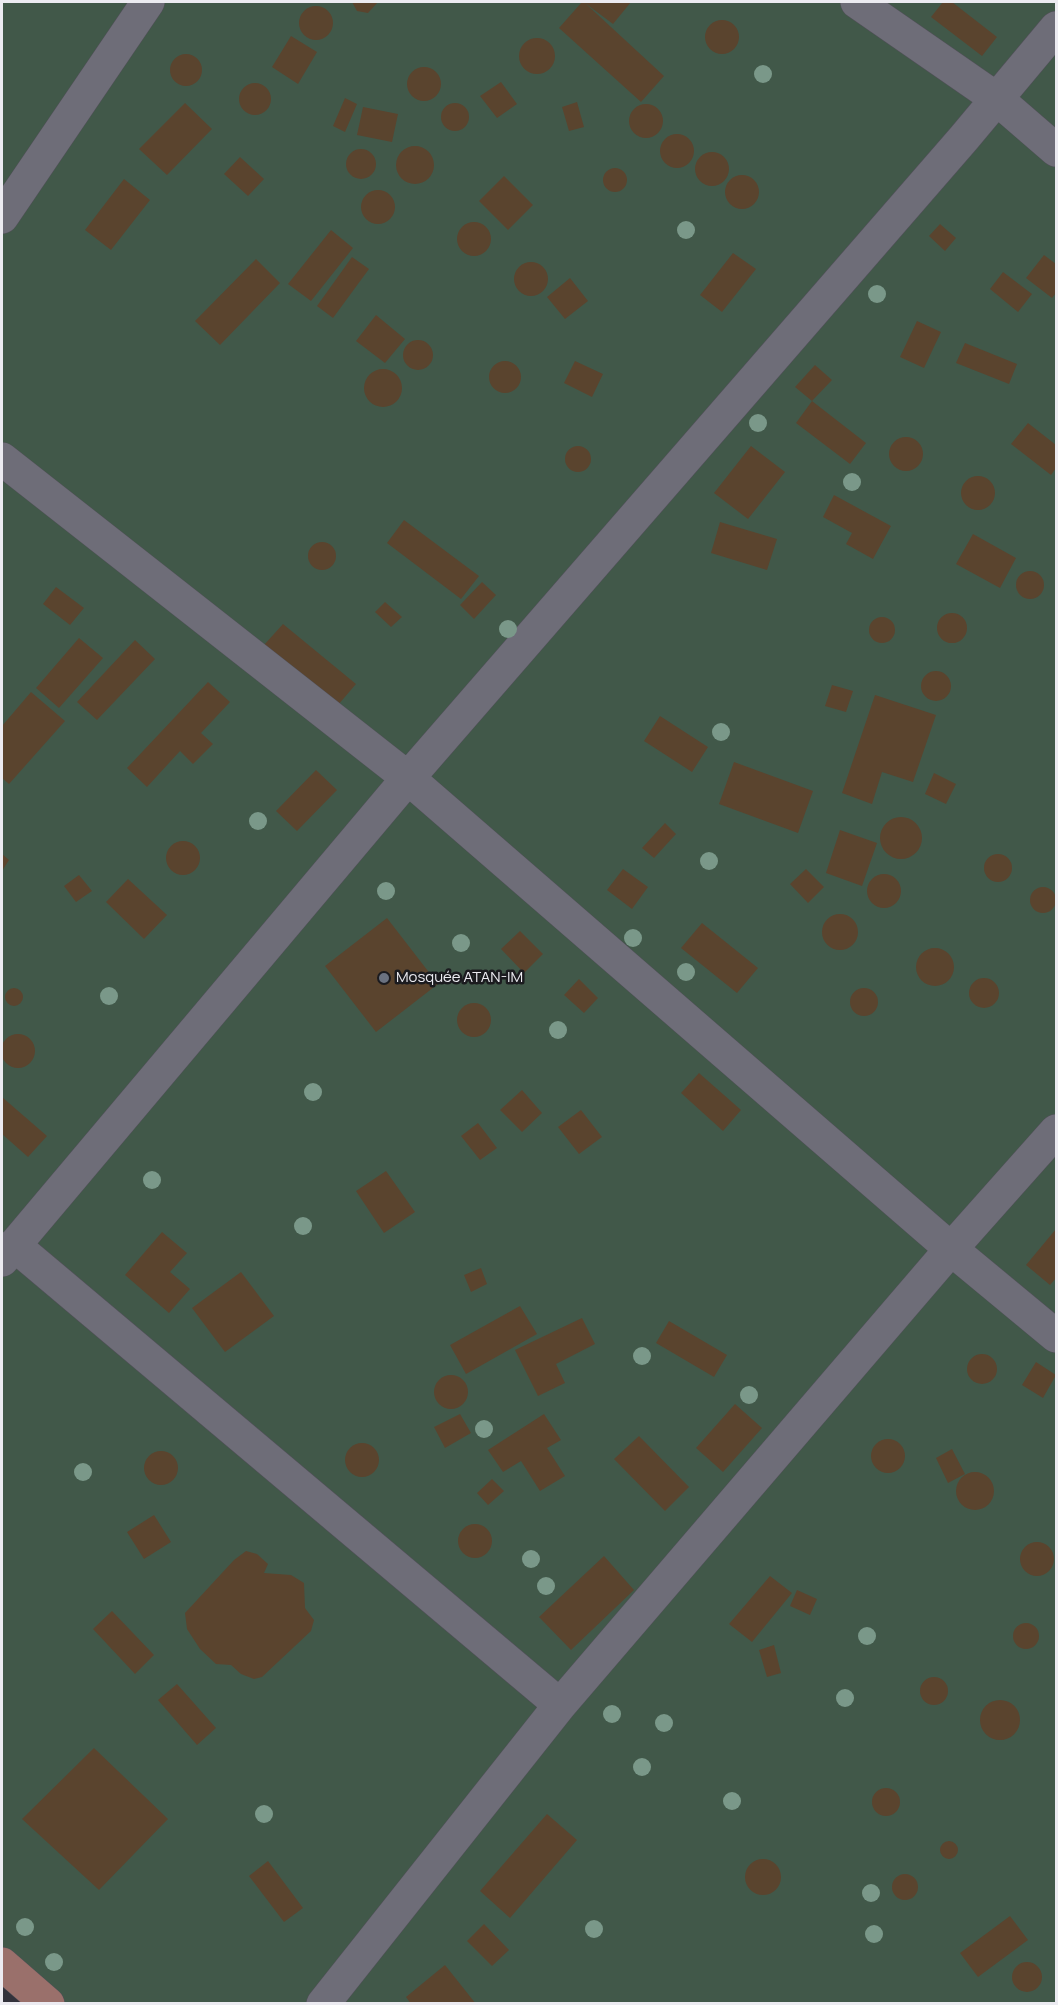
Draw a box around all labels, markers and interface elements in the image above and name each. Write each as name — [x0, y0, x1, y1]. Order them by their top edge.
place label: Mosquée ATAN-IM — [396, 969, 523, 987]
marker: Mosquée ATAN-IM — [377, 971, 391, 985]

